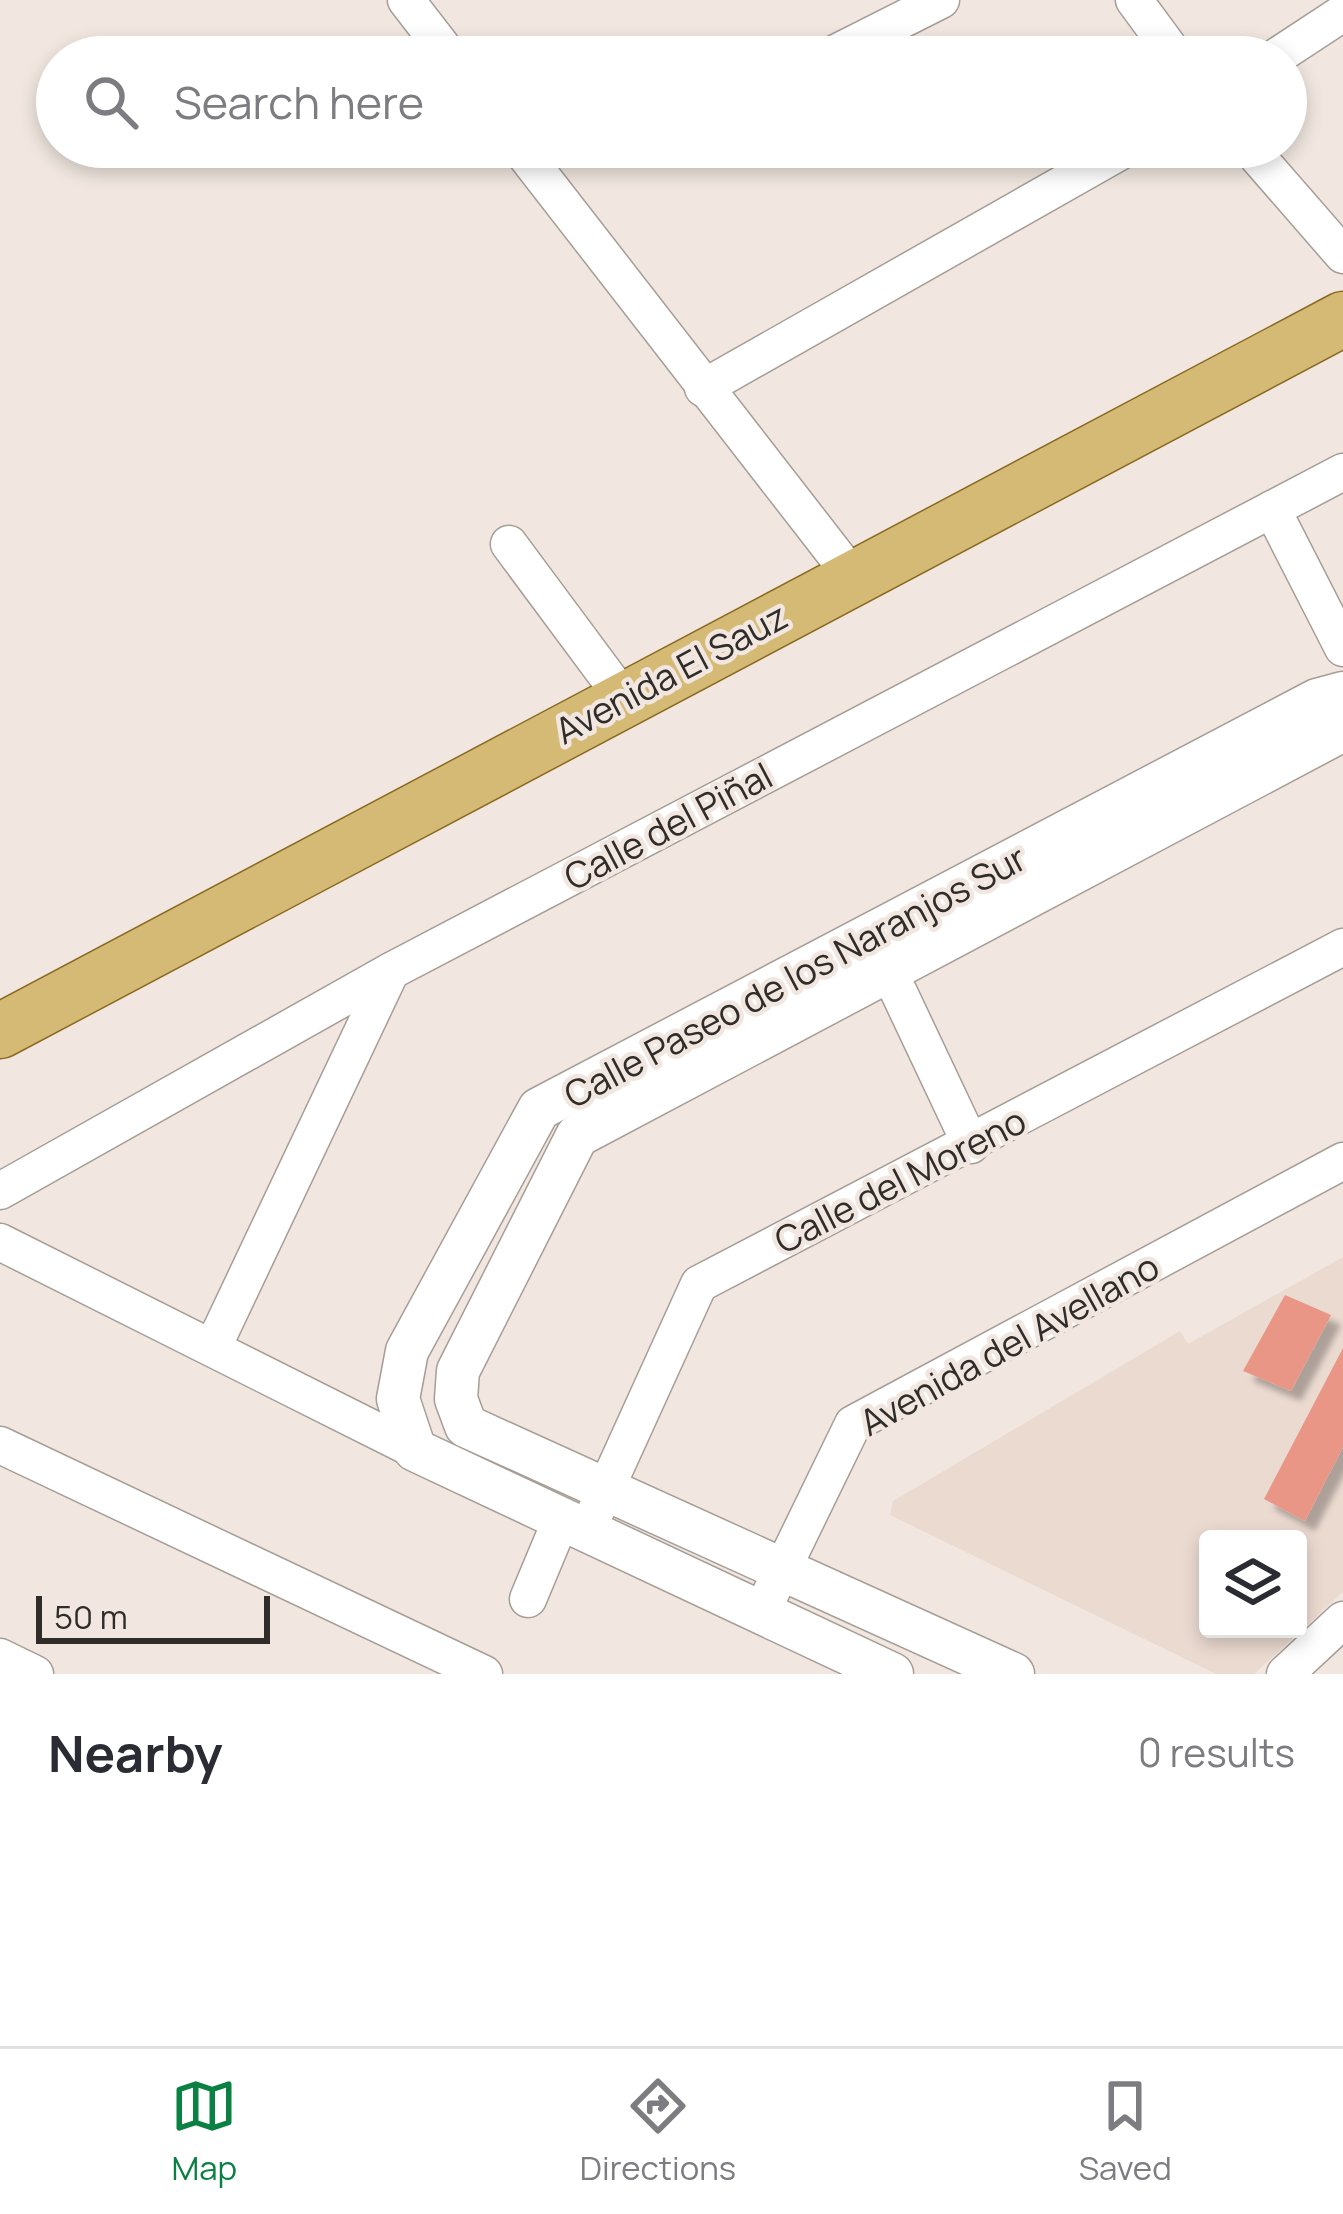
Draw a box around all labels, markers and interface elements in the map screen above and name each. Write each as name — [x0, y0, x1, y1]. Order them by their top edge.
search box — [36, 36, 1307, 168]
icon: search — [78, 69, 144, 135]
text: Search here — [174, 71, 424, 133]
street label: Avenida El Sauz — [546, 591, 796, 755]
street label: Calle del Piñal — [556, 751, 780, 901]
street label: Calle Paseo de los Naranjos Sur — [556, 833, 1035, 1119]
street label: Calle del Moreno — [766, 1096, 1034, 1264]
street label: Avenida del Avellano — [851, 1241, 1167, 1447]
map controls — [1199, 1530, 1307, 1638]
button: layers — [1199, 1530, 1307, 1638]
scale bar — [36, 1590, 270, 1643]
text: 50 m — [54, 1594, 128, 1639]
text: Nearby — [48, 1718, 223, 1787]
text: 0 results — [1138, 1725, 1295, 1779]
tab: Map — [171, 2073, 237, 2190]
tab: Directions — [580, 2073, 736, 2190]
tab: Saved — [1079, 2073, 1172, 2190]

